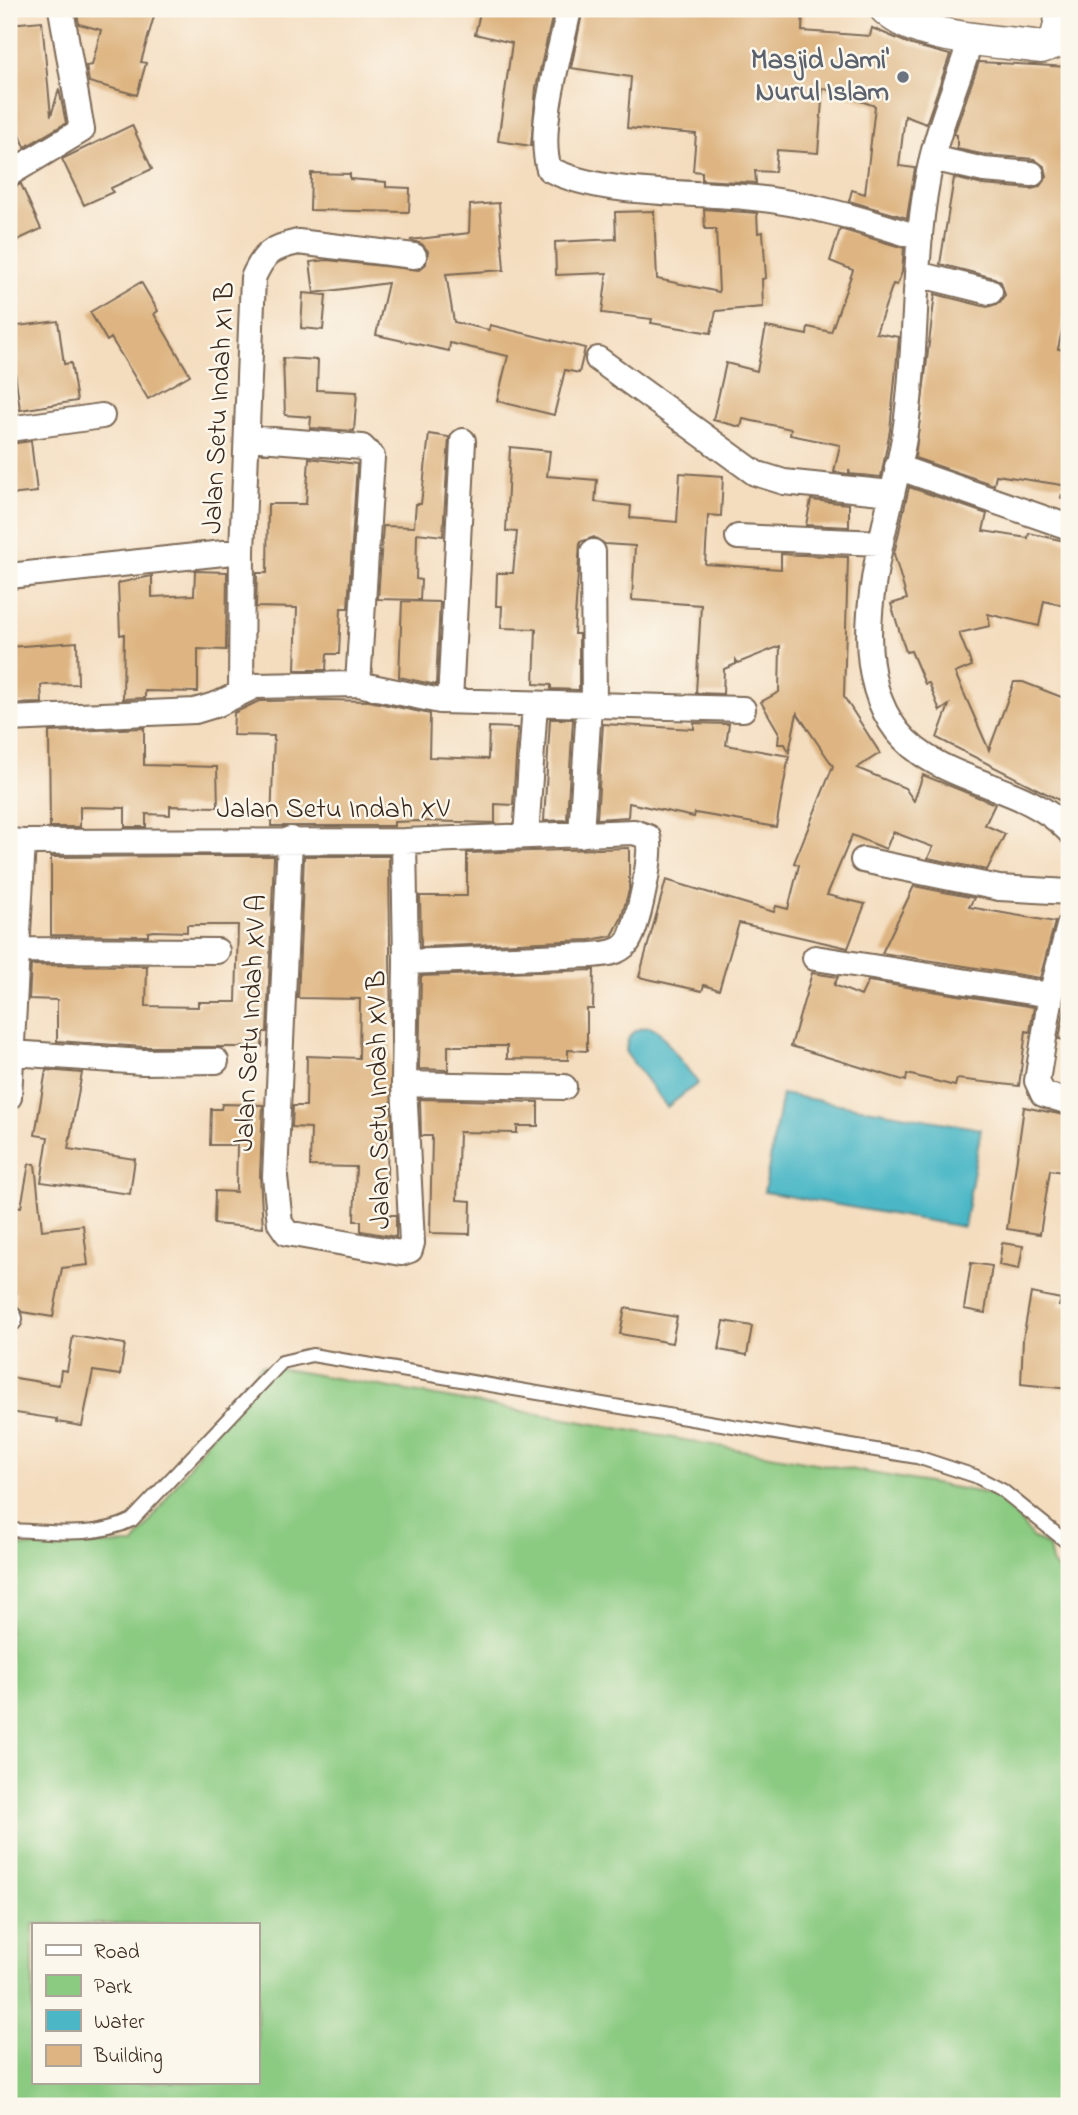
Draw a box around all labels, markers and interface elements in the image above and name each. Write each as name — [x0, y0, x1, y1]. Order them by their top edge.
place label: Masjid Jami' Nurul Islam — [751, 41, 889, 114]
marker: Masjid Jami' Nurul Islam — [895, 69, 911, 85]
street label: Jalan Setu Indah XI B — [193, 281, 247, 535]
street label: Jalan Setu Indah XV — [216, 790, 450, 831]
street label: Jalan Setu Indah XV A — [225, 893, 279, 1153]
street label: Jalan Setu Indah XV B — [357, 970, 403, 1230]
legend — [32, 1923, 259, 2084]
text: Road — [94, 1938, 140, 1968]
text: Park — [94, 1973, 133, 2003]
text: Water — [94, 2008, 145, 2038]
text: Building — [93, 2042, 163, 2074]

